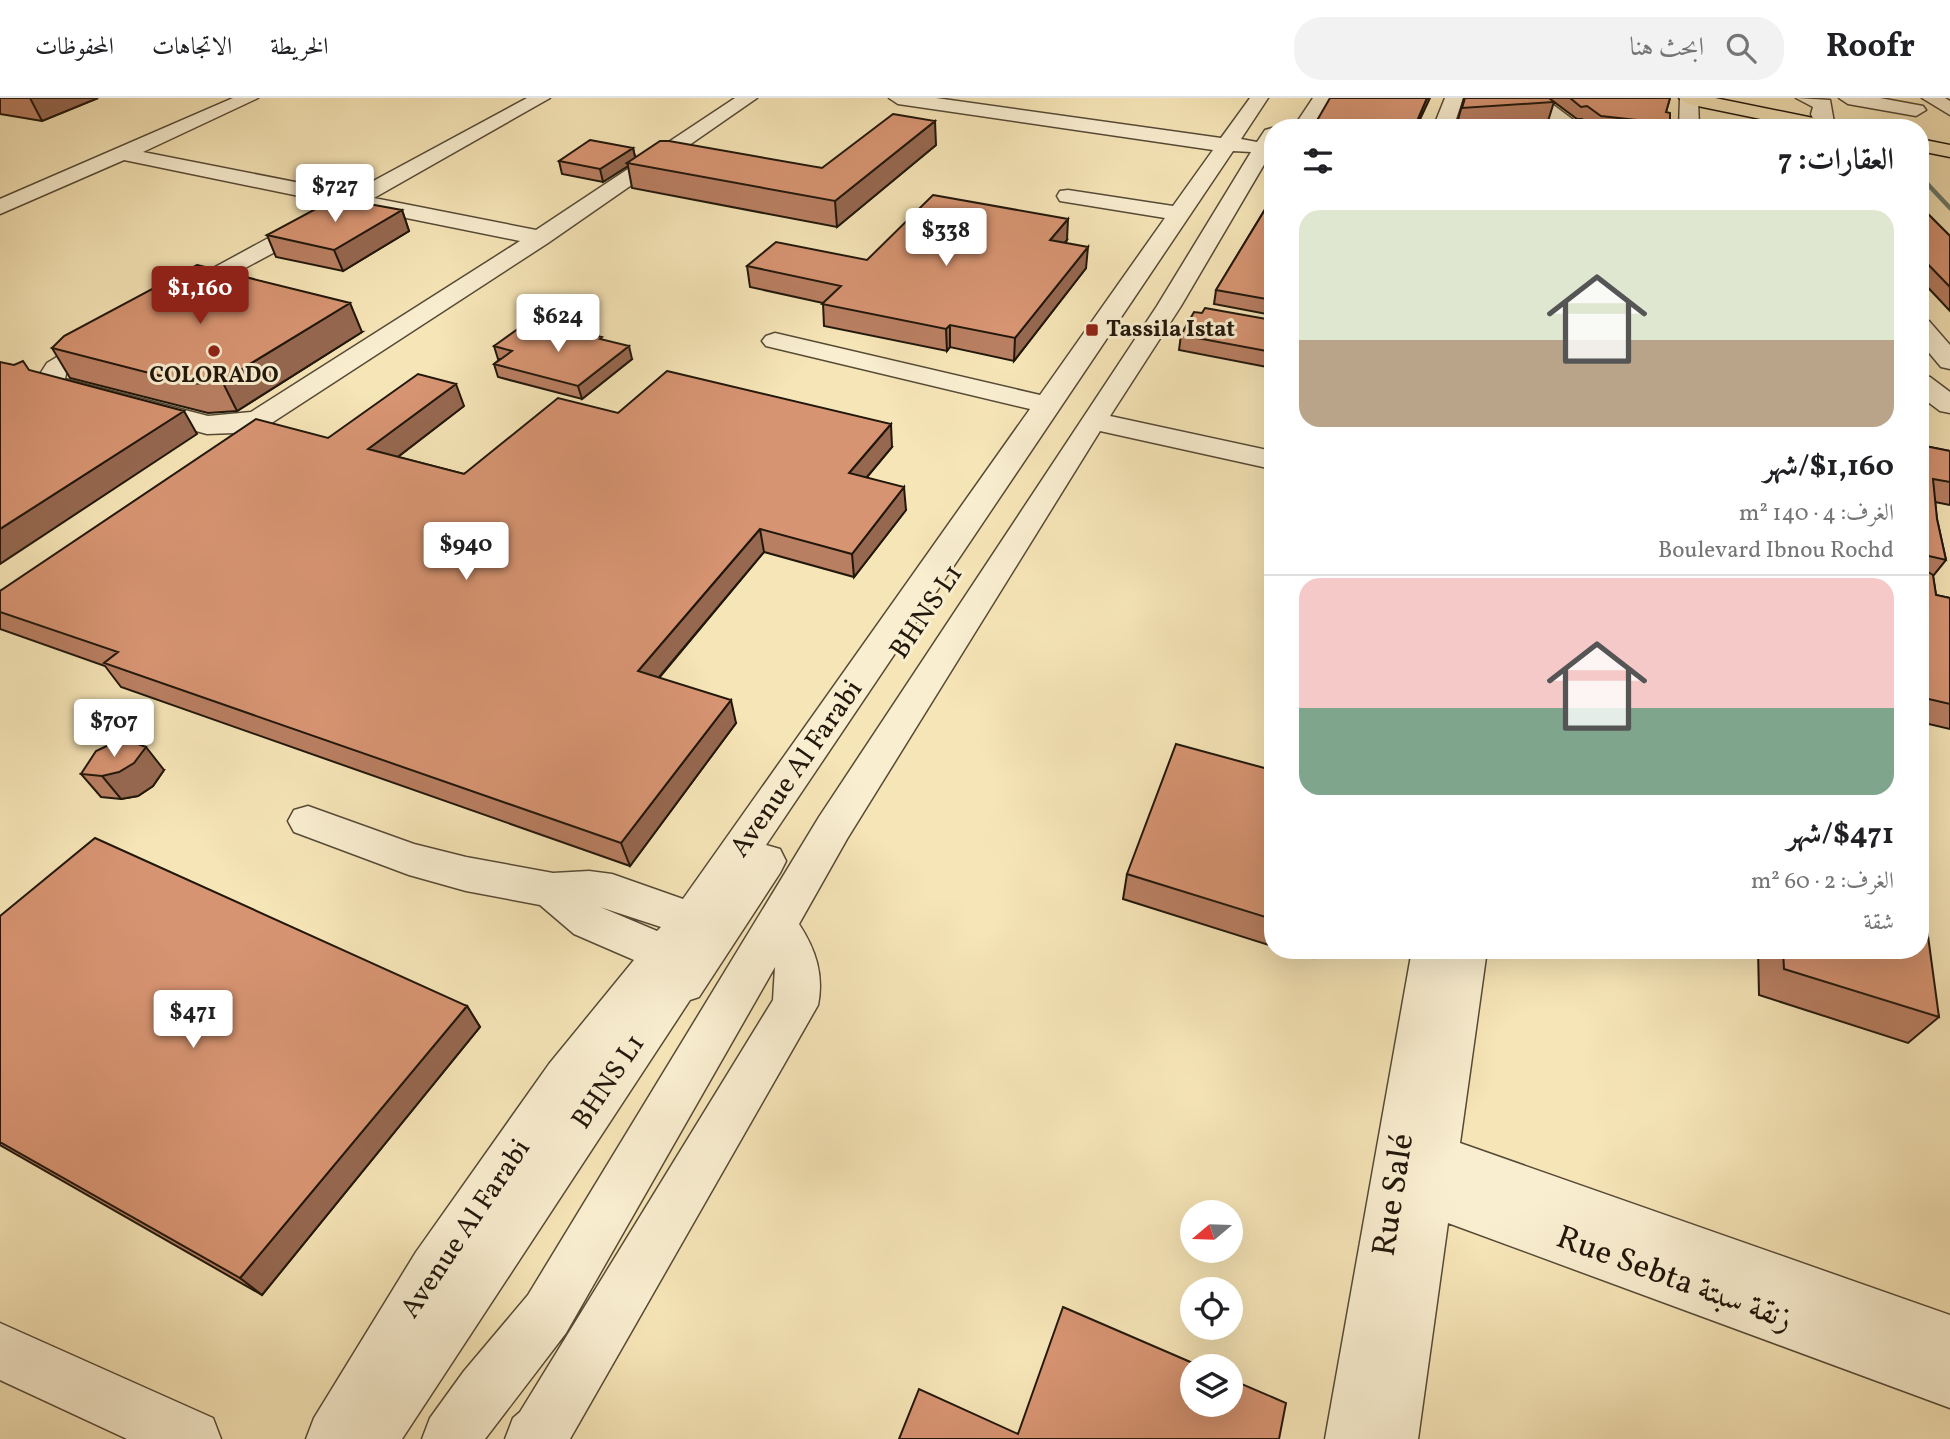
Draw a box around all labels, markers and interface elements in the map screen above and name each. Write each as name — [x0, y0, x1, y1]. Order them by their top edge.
search box — [1294, 17, 1784, 80]
text: Roofr — [1826, 25, 1915, 71]
icon: search — [1722, 29, 1760, 67]
text: ابحث هنا — [1630, 30, 1704, 66]
text: المحفوظات — [35, 31, 114, 65]
text: الاتجاهات — [152, 31, 232, 65]
text: الخريطة — [270, 31, 329, 65]
text: العقارات: 7 — [1778, 140, 1894, 182]
icon: filters — [1299, 142, 1337, 180]
pin: $727 — [294, 164, 376, 224]
text: $727 — [312, 171, 358, 203]
pin: $338 — [905, 208, 987, 268]
text: $338 — [922, 215, 970, 247]
icon: home — [1534, 256, 1660, 382]
pin: $1,160 — [143, 266, 257, 326]
text: $1,160 — [168, 273, 232, 305]
pin: $624 — [517, 294, 599, 354]
text: $624 — [532, 301, 584, 333]
place label: Tassila Istat — [1106, 314, 1235, 346]
marker: Tassila Istat — [1084, 322, 1100, 338]
marker: COLORADO — [206, 343, 222, 359]
place label: COLORADO — [149, 360, 279, 392]
text: $1,160/شهر — [1764, 446, 1894, 488]
text: الغرف: 4 · 140 m² — [1739, 498, 1894, 530]
pin: $940 — [425, 522, 507, 582]
text: $940 — [440, 529, 492, 561]
text: Boulevard Ibnou Rochd — [1658, 535, 1894, 567]
street label: BHNS L1 — [881, 557, 973, 667]
icon: home — [1534, 623, 1660, 749]
street label: Avenue Al Farabi — [721, 672, 873, 866]
pin: $707 — [73, 700, 155, 759]
text: $707 — [90, 706, 138, 738]
text: $471/شهر — [1787, 814, 1894, 856]
text: الغرف: 2 · 60 m² — [1751, 866, 1894, 898]
text: شقة — [1864, 907, 1894, 939]
pin: $471 — [152, 990, 234, 1050]
text: $471 — [170, 997, 216, 1029]
street label: BHNS L1 — [563, 1027, 655, 1137]
street label: Rue Salé — [1363, 1130, 1427, 1260]
street label: Avenue Al Farabi — [392, 1132, 540, 1326]
north arrow — [1180, 1200, 1242, 1264]
map controls — [1180, 1200, 1243, 1417]
street label: Rue Sebta زنقة سبتة — [1549, 1216, 1799, 1344]
button: locate — [1180, 1277, 1243, 1340]
button: layers — [1180, 1354, 1243, 1417]

